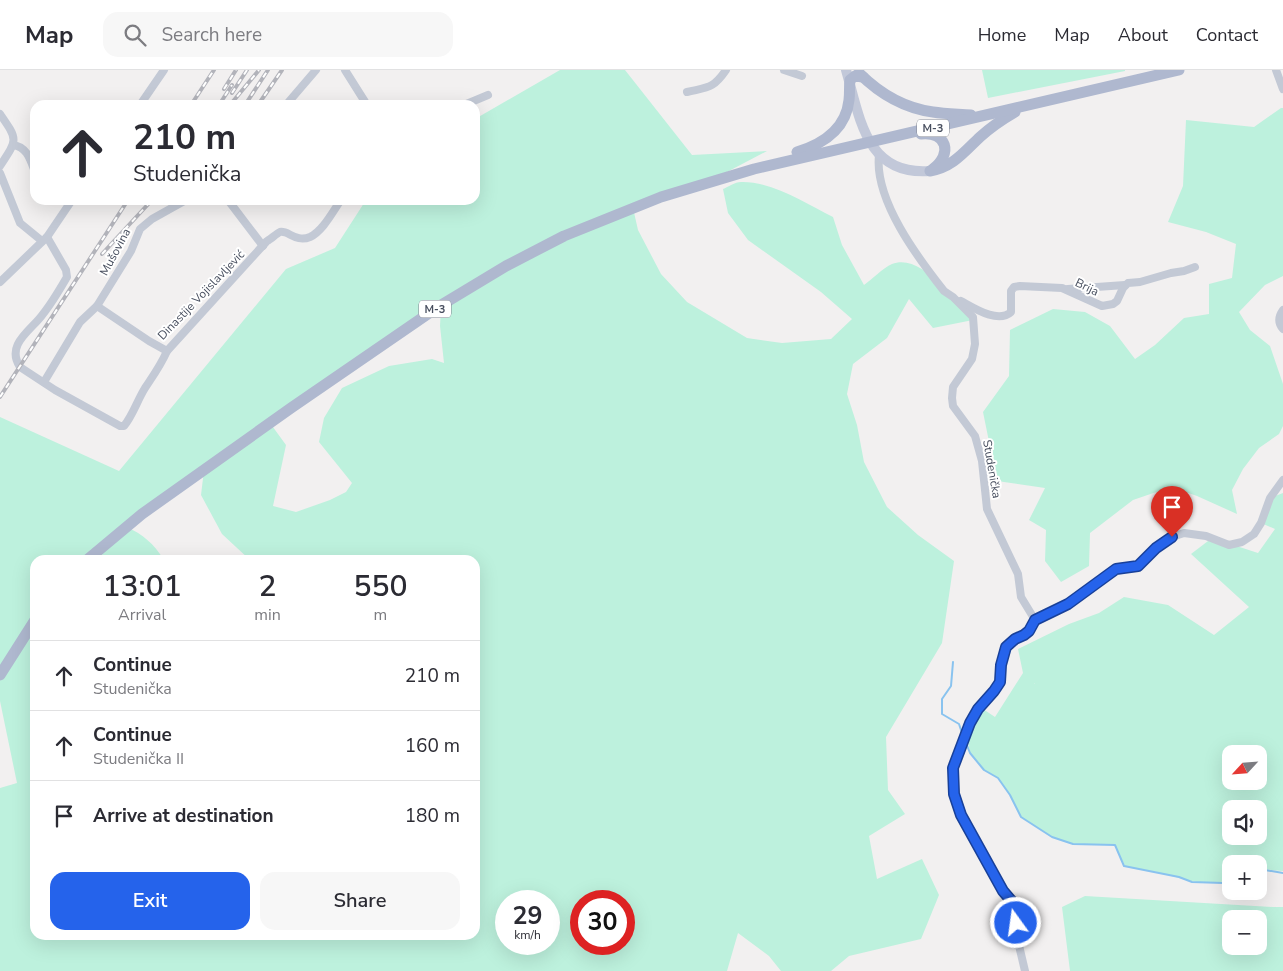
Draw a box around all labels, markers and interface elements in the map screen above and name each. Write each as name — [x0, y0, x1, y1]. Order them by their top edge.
search box — [103, 12, 453, 57]
text: Map — [25, 19, 73, 51]
icon: search — [121, 21, 149, 49]
text: Search here — [161, 22, 262, 48]
text: Home — [978, 23, 1026, 47]
text: Map — [1054, 23, 1090, 47]
text: About — [1118, 23, 1168, 47]
text: Contact — [1196, 23, 1258, 47]
text: 210 m — [133, 114, 236, 161]
road number: M-3 — [917, 119, 949, 136]
icon: ahead — [50, 120, 115, 185]
text: Studenička — [133, 159, 241, 189]
street label: Mušovina — [96, 226, 134, 278]
street label: Dinastije Vojislavljević — [154, 246, 248, 343]
street label: Brija — [1073, 274, 1101, 300]
road number: M-3 — [419, 300, 451, 318]
street label: Studenička — [979, 438, 1005, 500]
pin — [1151, 486, 1193, 537]
icon: arrive — [1158, 493, 1186, 521]
text: 13:01 — [103, 566, 182, 607]
text: 2 — [259, 566, 277, 607]
text: 550 — [353, 566, 407, 607]
text: Arrival — [118, 604, 166, 626]
text: min — [254, 604, 281, 626]
text: m — [374, 604, 387, 626]
text: Continue — [93, 652, 172, 678]
icon: ahead — [50, 662, 78, 690]
text: 210 m — [405, 663, 460, 689]
text: Studenička — [93, 678, 172, 700]
text: Continue — [93, 722, 172, 748]
icon: ahead — [50, 732, 78, 760]
text: 160 m — [405, 733, 460, 759]
north arrow — [1222, 745, 1268, 790]
map controls — [1222, 745, 1267, 955]
text: Studenička II — [93, 748, 184, 770]
button: sound — [1222, 800, 1267, 845]
icon: arrive — [50, 802, 78, 830]
text: Arrive at destination — [93, 803, 274, 829]
text: 180 m — [405, 803, 460, 829]
button: + — [1222, 855, 1267, 900]
button: Exit — [50, 872, 250, 930]
button: Share — [260, 872, 460, 930]
speed limit sign: 30 — [570, 890, 635, 955]
position arrow — [989, 896, 1041, 948]
text: 29 — [512, 899, 543, 933]
button: − — [1222, 910, 1267, 955]
text: km/h — [514, 927, 541, 943]

